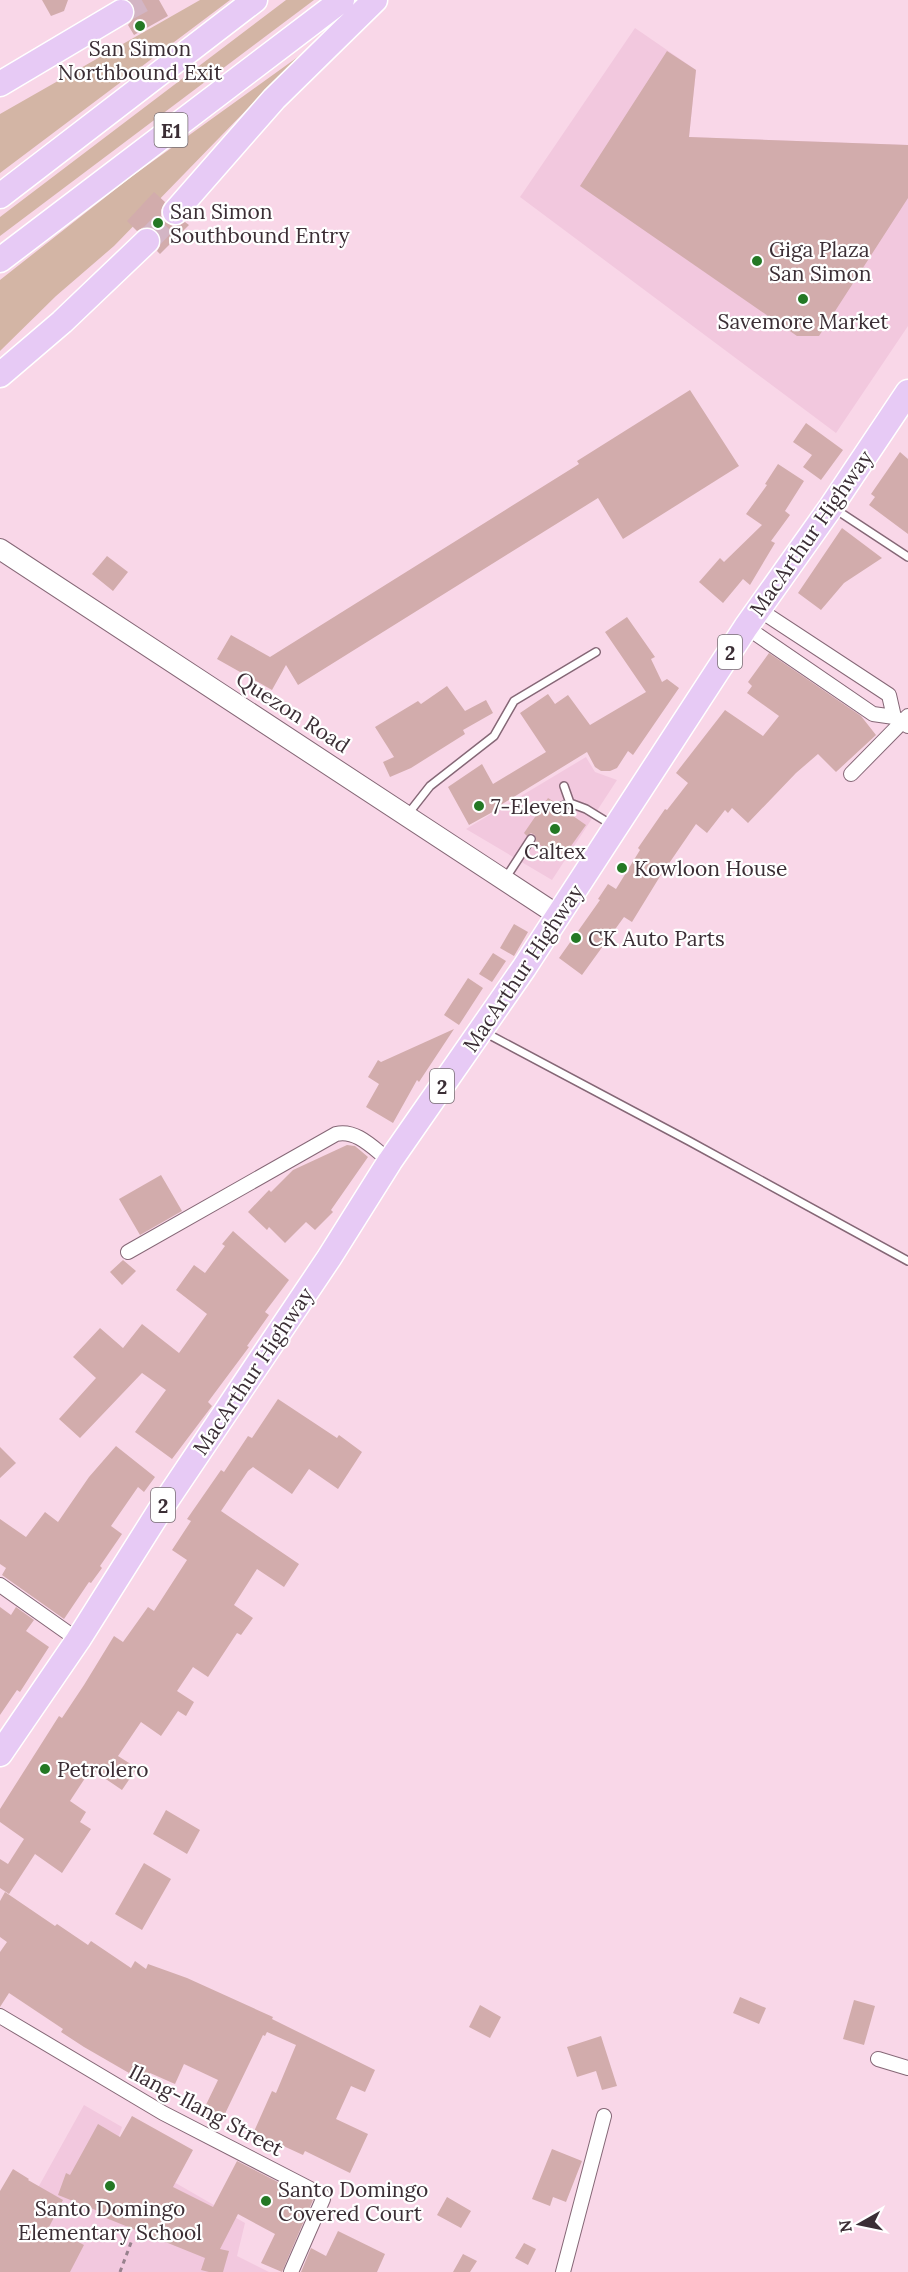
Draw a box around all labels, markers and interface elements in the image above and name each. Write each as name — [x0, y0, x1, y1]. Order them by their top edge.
marker: San Simon Northbound Exit — [133, 19, 147, 33]
place label: San Simon Northbound Exit — [58, 35, 223, 86]
road number: E1 — [154, 113, 188, 147]
place label: San Simon Southbound Entry — [170, 198, 350, 249]
marker: San Simon Southbound Entry — [151, 216, 165, 230]
place label: Giga Plaza San Simon — [769, 236, 872, 287]
marker: Giga Plaza San Simon — [750, 254, 764, 268]
marker: Savemore Market — [796, 292, 810, 306]
place label: Savemore Market — [718, 308, 889, 335]
street label: MacArthur Highway — [744, 445, 878, 621]
road number: 2 — [718, 635, 742, 669]
street label: Quezon Road — [231, 665, 355, 759]
place label: 7-Eleven — [491, 793, 575, 820]
marker: 7-Eleven — [472, 799, 486, 813]
marker: Caltex — [548, 822, 562, 836]
place label: Caltex — [524, 838, 586, 865]
place label: Kowloon House — [634, 855, 787, 882]
marker: Kowloon House — [615, 861, 629, 875]
street label: MacArthur Highway — [457, 879, 589, 1057]
place label: CK Auto Parts — [588, 925, 725, 952]
marker: CK Auto Parts — [569, 931, 583, 945]
road number: 2 — [430, 1069, 454, 1103]
street label: MacArthur Highway — [187, 1282, 319, 1460]
road number: 2 — [151, 1488, 175, 1522]
place label: Petrolero — [57, 1756, 148, 1783]
marker: Petrolero — [38, 1762, 52, 1776]
street label: Ilang-Ilang Street — [124, 2058, 289, 2162]
place label: Santo Domingo Covered Court — [278, 2176, 428, 2227]
marker: Santo Domingo Elementary School — [103, 2179, 117, 2193]
marker: Santo Domingo Covered Court — [259, 2194, 273, 2208]
north arrow — [830, 2194, 890, 2254]
place label: Santo Domingo Elementary School — [18, 2195, 202, 2246]
text: N — [834, 2219, 856, 2234]

